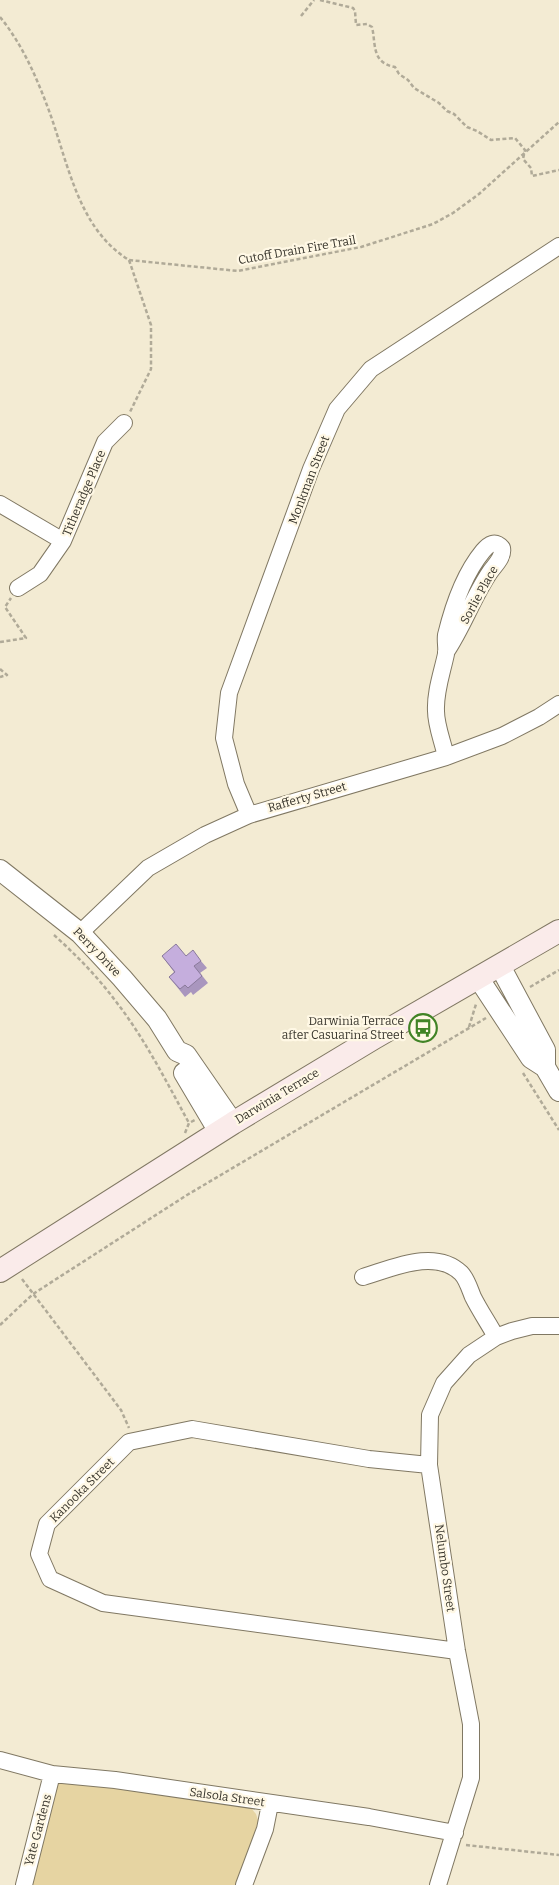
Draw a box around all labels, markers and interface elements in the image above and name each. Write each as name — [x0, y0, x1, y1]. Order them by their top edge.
street label: Cutoff Drain Fire Trail — [237, 233, 358, 267]
street label: Monkman Street — [286, 433, 333, 526]
street label: Titheradge Place — [60, 448, 108, 538]
street label: Sorlie Place — [457, 563, 501, 627]
street label: Rafferty Street — [266, 779, 348, 815]
street label: Perry Drive — [70, 925, 124, 979]
bus stop icon: Darwinia Terrace after Casuarina Street — [408, 1013, 438, 1043]
place label: Darwinia Terrace after Casuarina Street — [282, 1014, 405, 1042]
street label: Darwinia Terrace — [232, 1065, 322, 1127]
street label: Kanooka Street — [47, 1454, 118, 1525]
street label: Nelumbo Street — [432, 1523, 458, 1613]
street label: Salsola Street — [189, 1785, 266, 1809]
street label: Yate Gardens — [22, 1792, 54, 1867]

